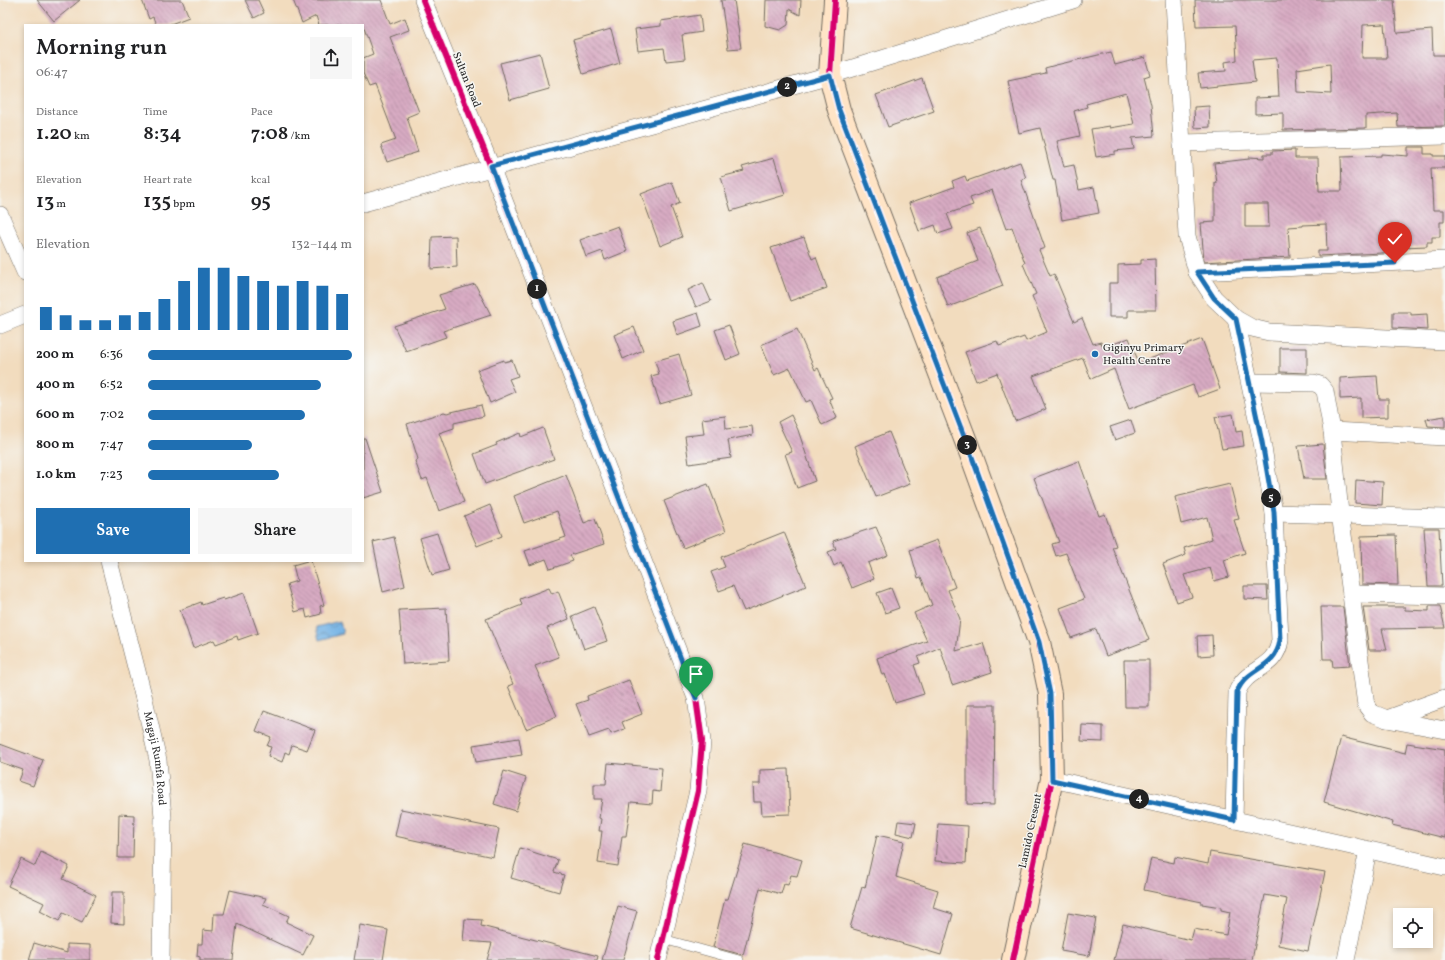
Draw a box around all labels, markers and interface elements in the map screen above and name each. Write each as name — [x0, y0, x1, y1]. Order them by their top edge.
text: Morning run — [36, 33, 167, 64]
button: share — [310, 37, 352, 79]
street label: Sultan Road — [448, 50, 484, 110]
text: 06:47 — [36, 64, 68, 82]
pin: 2 — [777, 77, 797, 97]
text: 2 — [784, 79, 790, 94]
text: Distance — [36, 105, 78, 120]
text: Time — [143, 105, 167, 120]
text: Pace — [251, 105, 273, 120]
text: 1.20 — [36, 120, 72, 148]
text: 8:34 — [143, 120, 182, 148]
text: 7:08 — [251, 120, 288, 148]
text: km — [72, 129, 90, 144]
text: /km — [288, 129, 310, 144]
text: Elevation — [36, 173, 82, 188]
text: Heart rate — [143, 173, 192, 188]
text: kcal — [251, 173, 270, 188]
text: 13 — [36, 188, 54, 216]
text: 135 — [143, 188, 171, 216]
text: 95 — [251, 188, 271, 216]
text: m — [54, 197, 66, 212]
text: bpm — [171, 197, 195, 212]
pin — [1378, 222, 1412, 263]
icon: check — [1384, 228, 1406, 250]
text: Elevation — [36, 236, 90, 254]
text: 132–144 m — [291, 236, 352, 254]
pin: 1 — [527, 279, 547, 299]
text: 1 — [535, 281, 539, 296]
place label: Giginyu Primary Health Centre — [1103, 341, 1184, 369]
text: 200 m — [36, 346, 74, 364]
text: 6:36 — [100, 346, 123, 364]
marker: Giginyu Primary Health Centre — [1090, 349, 1100, 359]
text: 400 m — [36, 376, 75, 394]
text: 6:52 — [100, 376, 123, 394]
text: 600 m — [36, 406, 74, 424]
text: 7:02 — [100, 406, 124, 424]
pin: 3 — [957, 435, 977, 455]
text: 800 m — [36, 436, 74, 454]
text: 7:47 — [100, 436, 123, 454]
text: 3 — [964, 437, 970, 452]
text: 1.0 km — [36, 466, 76, 484]
text: 7:23 — [100, 466, 123, 484]
pin: 5 — [1261, 488, 1281, 508]
text: 5 — [1268, 490, 1274, 505]
button: Save — [36, 508, 190, 554]
button: Share — [198, 508, 352, 554]
pin — [679, 657, 713, 698]
icon: arrive — [685, 663, 707, 685]
street label: Magaji Rumfa Road — [140, 710, 169, 806]
pin: 4 — [1129, 789, 1149, 809]
text: 4 — [1136, 791, 1142, 806]
street label: Lamido Cresent — [1016, 792, 1046, 870]
map controls — [1393, 908, 1433, 948]
button: locate — [1393, 908, 1433, 948]

